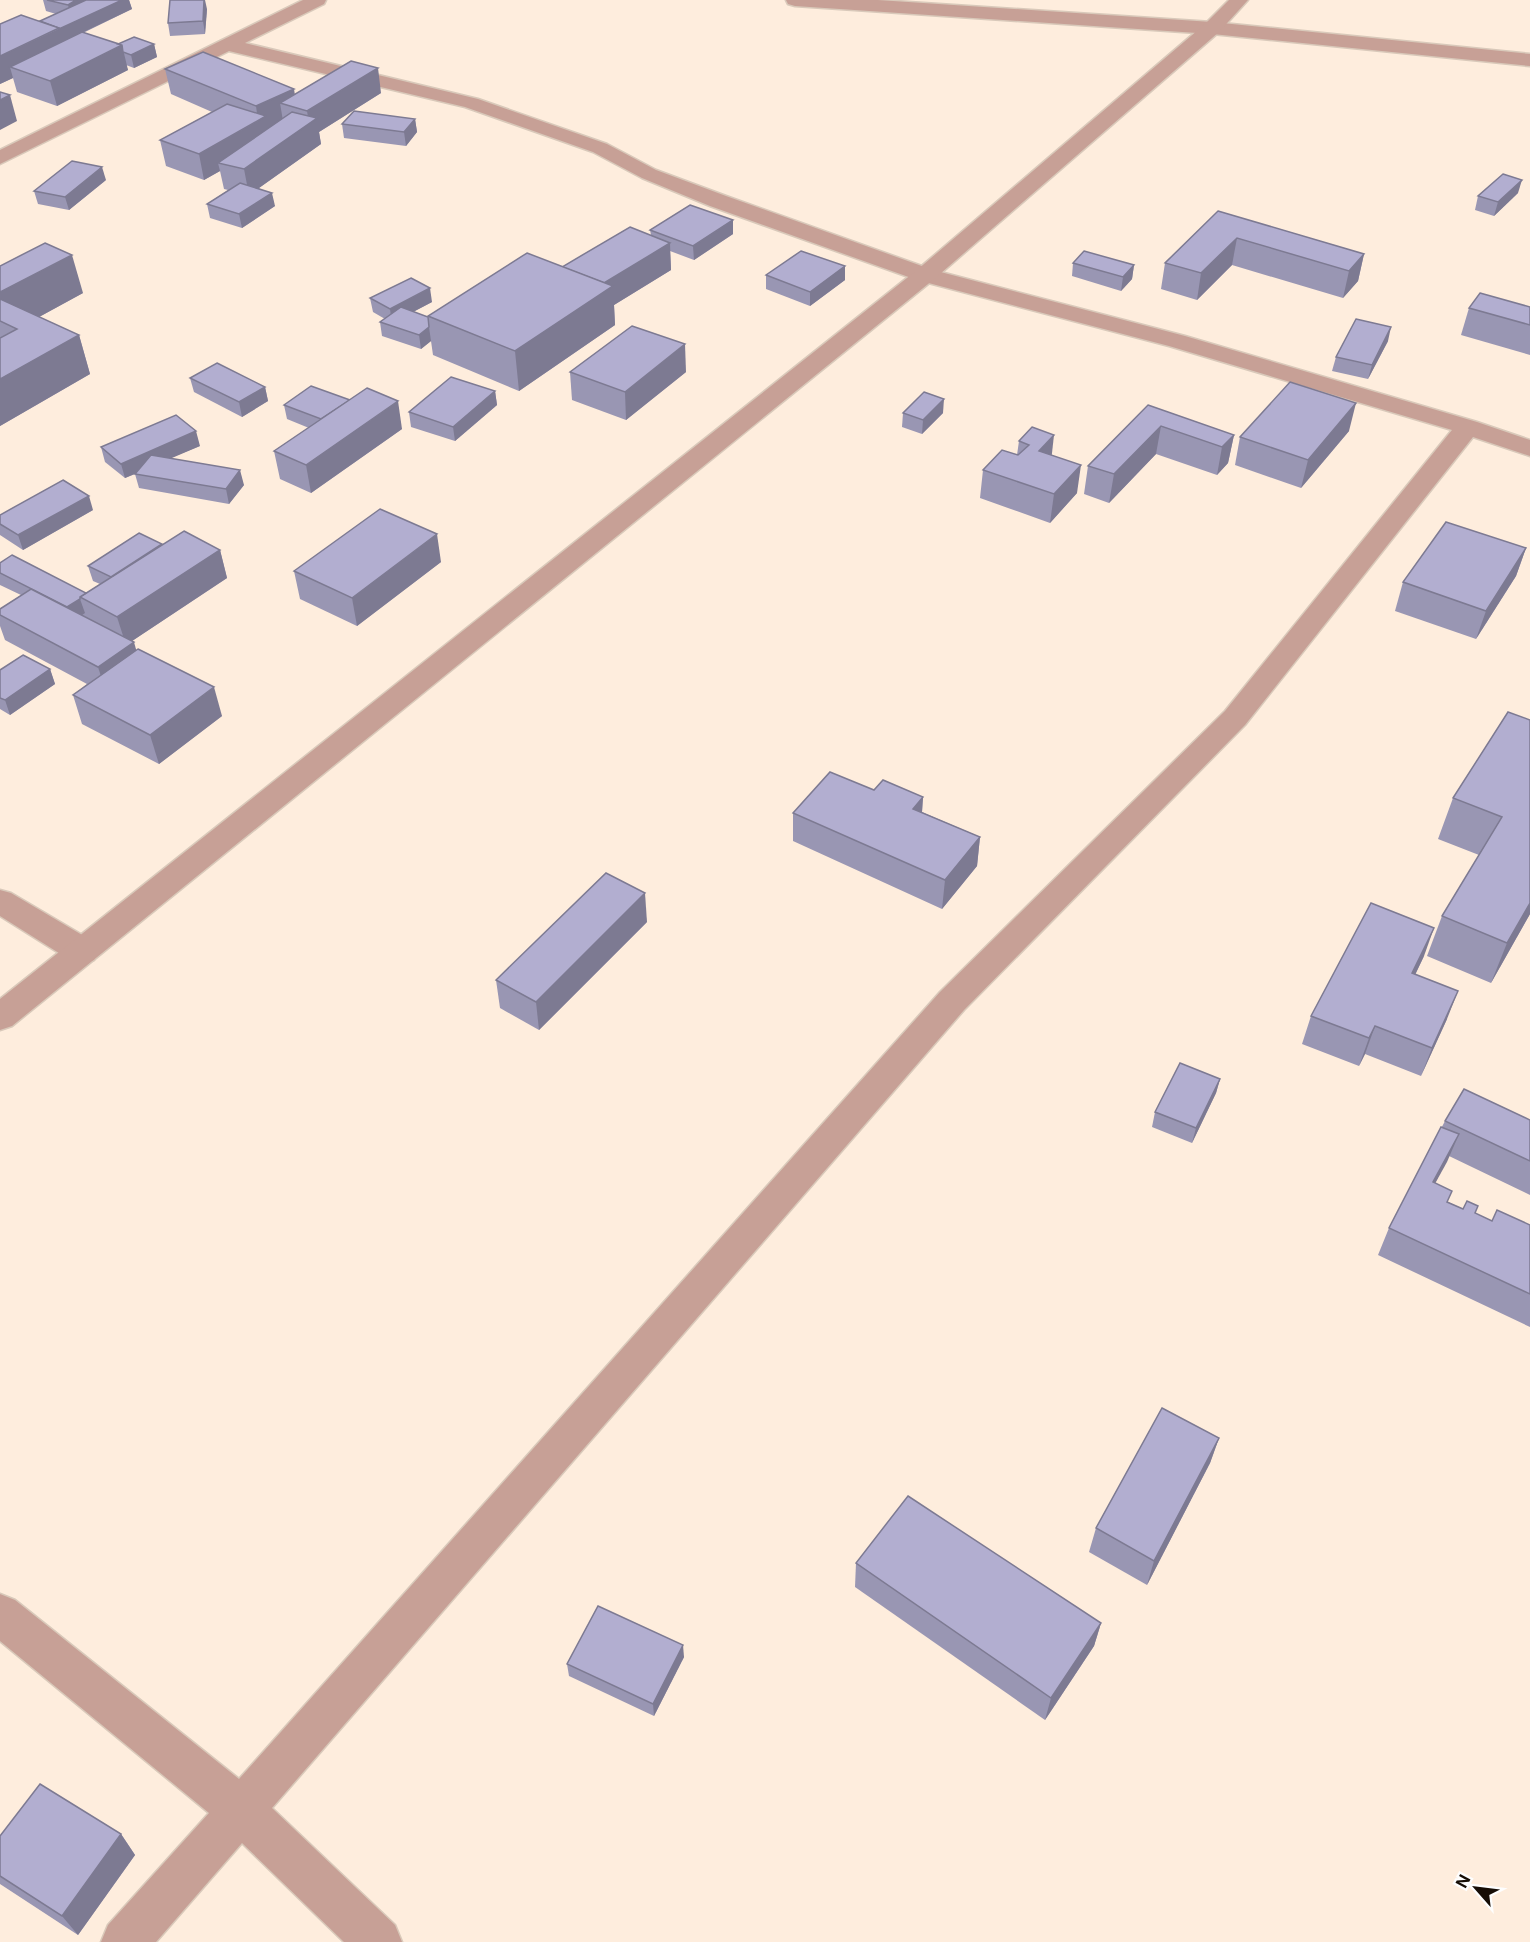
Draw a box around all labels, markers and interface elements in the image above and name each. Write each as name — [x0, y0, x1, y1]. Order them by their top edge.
north arrow — [1446, 1858, 1506, 1918]
text: N — [1451, 1871, 1474, 1891]

